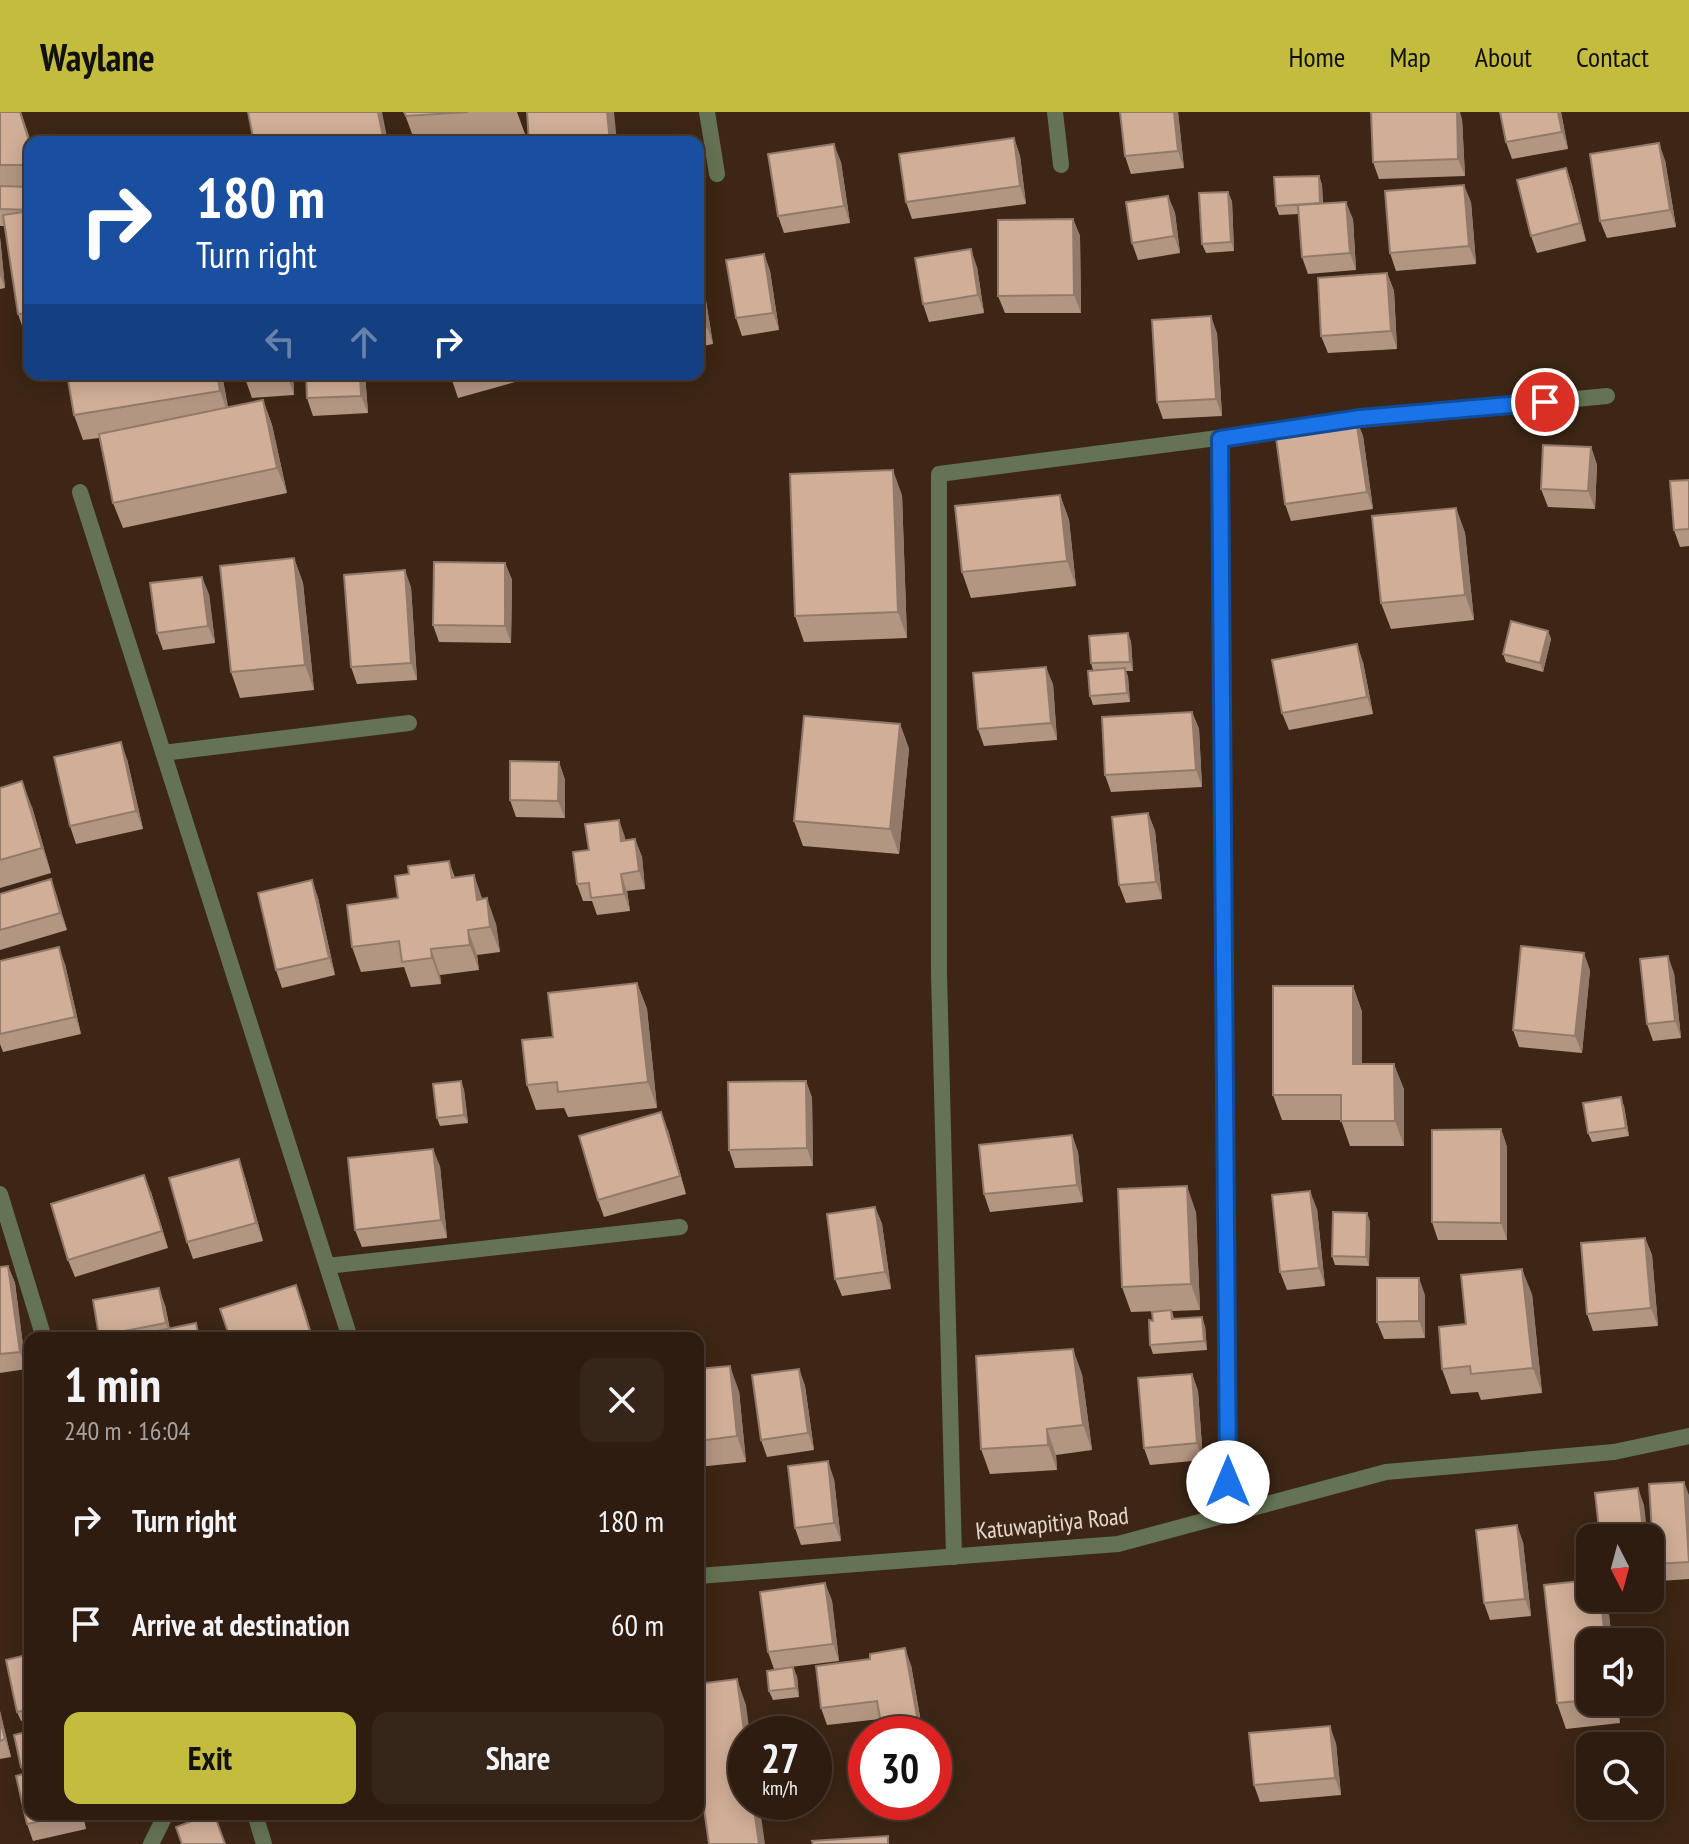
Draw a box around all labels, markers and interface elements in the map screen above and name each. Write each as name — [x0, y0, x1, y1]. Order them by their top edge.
text: Waylane — [40, 32, 155, 81]
text: Home — [1289, 38, 1345, 75]
text: Map — [1389, 38, 1431, 75]
text: About — [1475, 38, 1532, 75]
text: Contact — [1576, 38, 1649, 75]
text: 180 m — [196, 161, 325, 233]
icon: right — [64, 168, 168, 272]
text: Turn right — [196, 231, 317, 278]
icon: left — [258, 320, 302, 364]
icon: ahead — [342, 320, 386, 364]
icon: right — [426, 320, 470, 364]
pin — [1511, 368, 1579, 436]
icon: arrive — [1523, 380, 1567, 424]
text: 1 min — [64, 1353, 161, 1415]
button: close — [580, 1358, 664, 1442]
text: 240 m · 16:04 — [64, 1414, 190, 1447]
position arrow — [1186, 1440, 1270, 1524]
icon: right — [64, 1498, 108, 1542]
street label: Katuwapitiya Road — [974, 1500, 1130, 1546]
text: Turn right — [132, 1501, 236, 1540]
text: 180 m — [598, 1501, 664, 1540]
north arrow — [1576, 1524, 1664, 1612]
map controls — [1576, 1524, 1664, 1820]
icon: arrive — [64, 1602, 108, 1646]
text: Arrive at destination — [132, 1605, 350, 1644]
text: 60 m — [611, 1605, 664, 1644]
button: sound — [1576, 1628, 1664, 1716]
button: Exit — [64, 1712, 356, 1804]
button: Share — [372, 1712, 664, 1804]
speed limit sign: 30 — [848, 1716, 952, 1820]
text: 27 — [761, 1732, 799, 1784]
button: search — [1576, 1732, 1664, 1820]
text: km/h — [762, 1775, 798, 1801]

